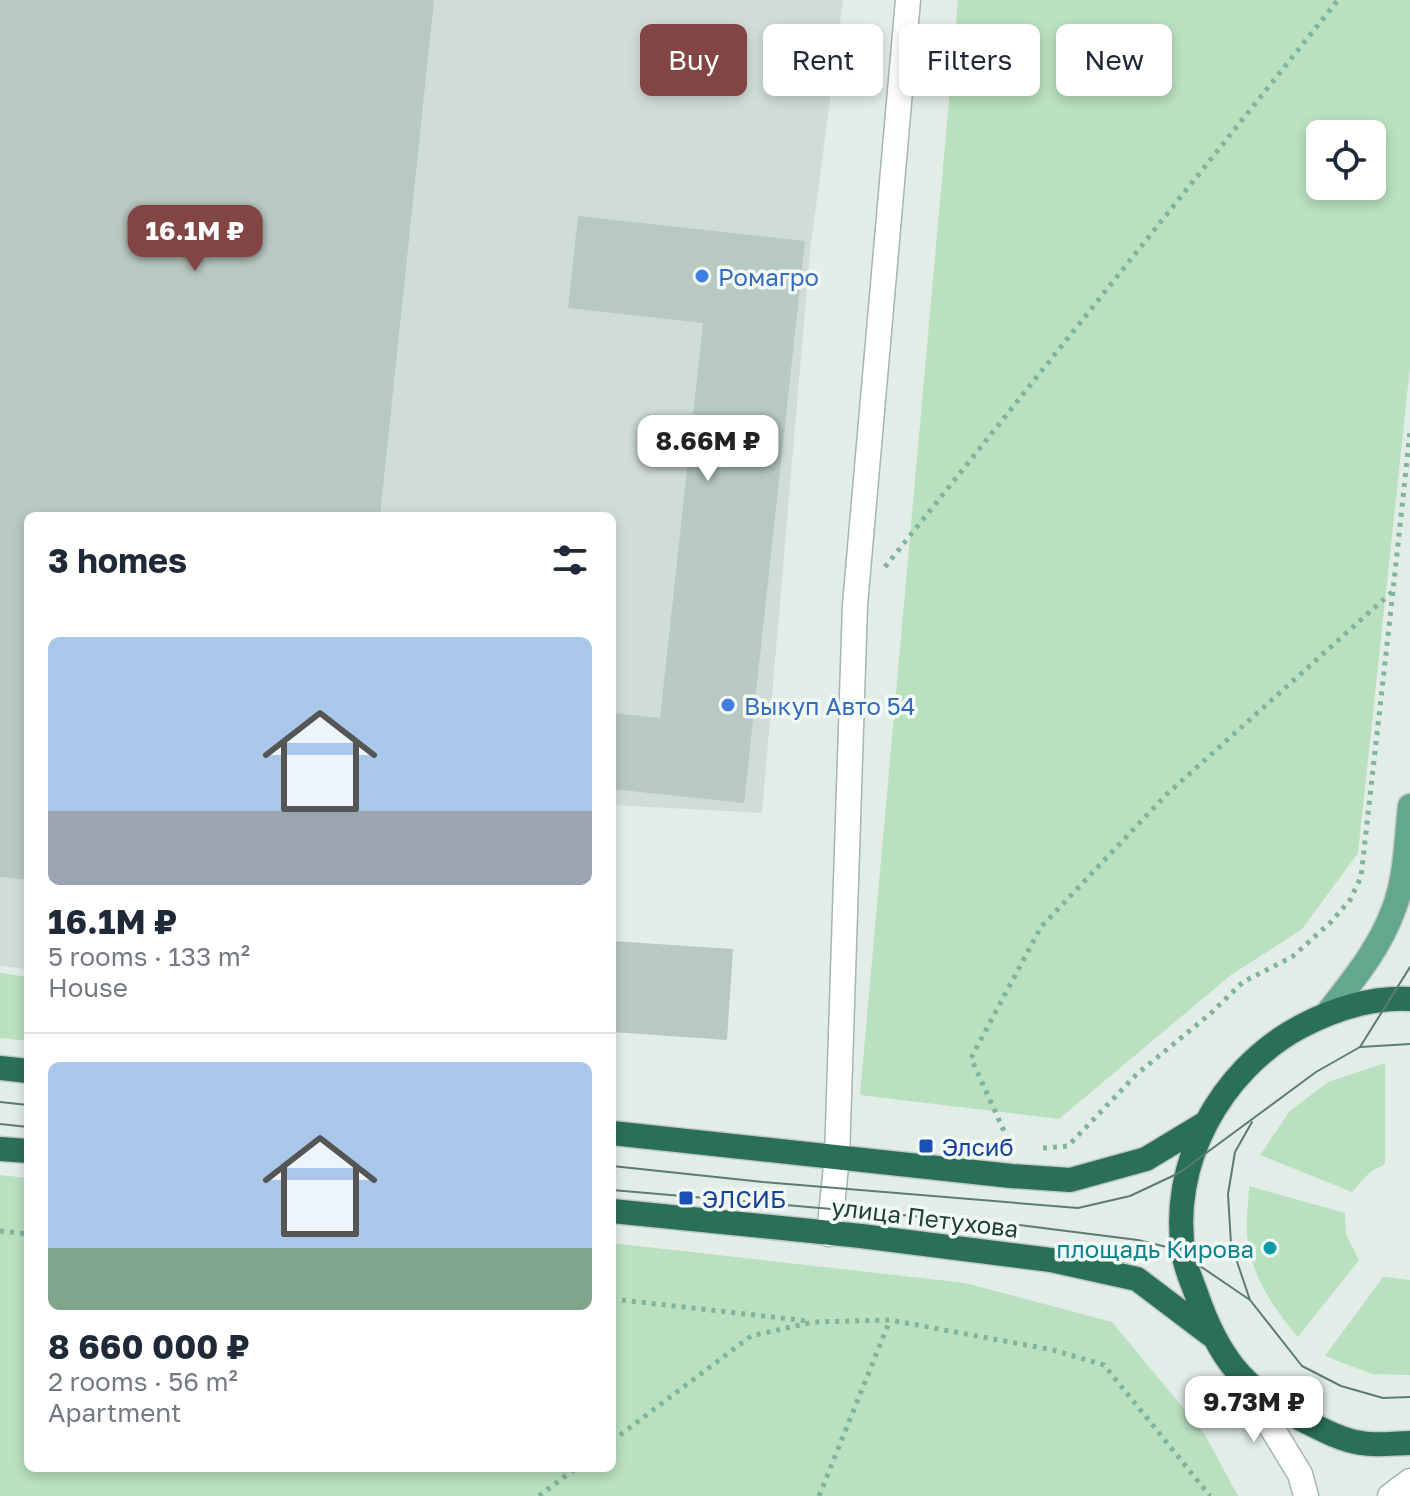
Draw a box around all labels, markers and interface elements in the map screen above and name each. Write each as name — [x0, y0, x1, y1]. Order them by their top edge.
chip: Buy — [640, 24, 747, 96]
chip: Rent — [763, 24, 883, 96]
chip: Filters — [899, 24, 1040, 96]
chip: New — [1056, 24, 1172, 96]
map controls — [1306, 120, 1386, 200]
button: locate — [1306, 120, 1386, 200]
pin: 16.1M ₽ — [121, 205, 269, 273]
text: 16.1M ₽ — [146, 215, 244, 246]
place label: Ромагро — [718, 262, 819, 291]
marker: Ромагро — [693, 267, 711, 285]
pin: 8.66M ₽ — [634, 415, 782, 483]
text: 8.66M ₽ — [655, 425, 761, 456]
icon: filters — [548, 538, 592, 582]
text: 3 homes — [48, 540, 187, 580]
icon: home — [248, 689, 392, 833]
place label: Выкуп Авто 54 — [744, 691, 915, 720]
marker: Выкуп Авто 54 — [719, 696, 737, 714]
text: 16.1M ₽ — [48, 901, 177, 941]
text: 5 rooms · 133 m² — [48, 941, 250, 972]
text: House — [48, 972, 128, 1003]
icon: home — [248, 1114, 392, 1258]
place label: Элсиб — [942, 1132, 1014, 1161]
marker: Элсиб — [917, 1137, 935, 1155]
place label: ЭЛСИБ — [702, 1184, 786, 1213]
marker: ЭЛСИБ — [677, 1189, 695, 1207]
street label: улица Петухова — [830, 1191, 1020, 1243]
place label: площадь Кирова — [1056, 1234, 1254, 1263]
marker: площадь Кирова — [1261, 1239, 1279, 1257]
text: 8 660 000 ₽ — [48, 1326, 250, 1366]
text: 2 rooms · 56 m² — [48, 1366, 238, 1397]
pin: 9.73M ₽ — [1180, 1376, 1328, 1444]
text: 9.73M ₽ — [1203, 1386, 1305, 1417]
text: Apartment — [48, 1397, 181, 1428]

